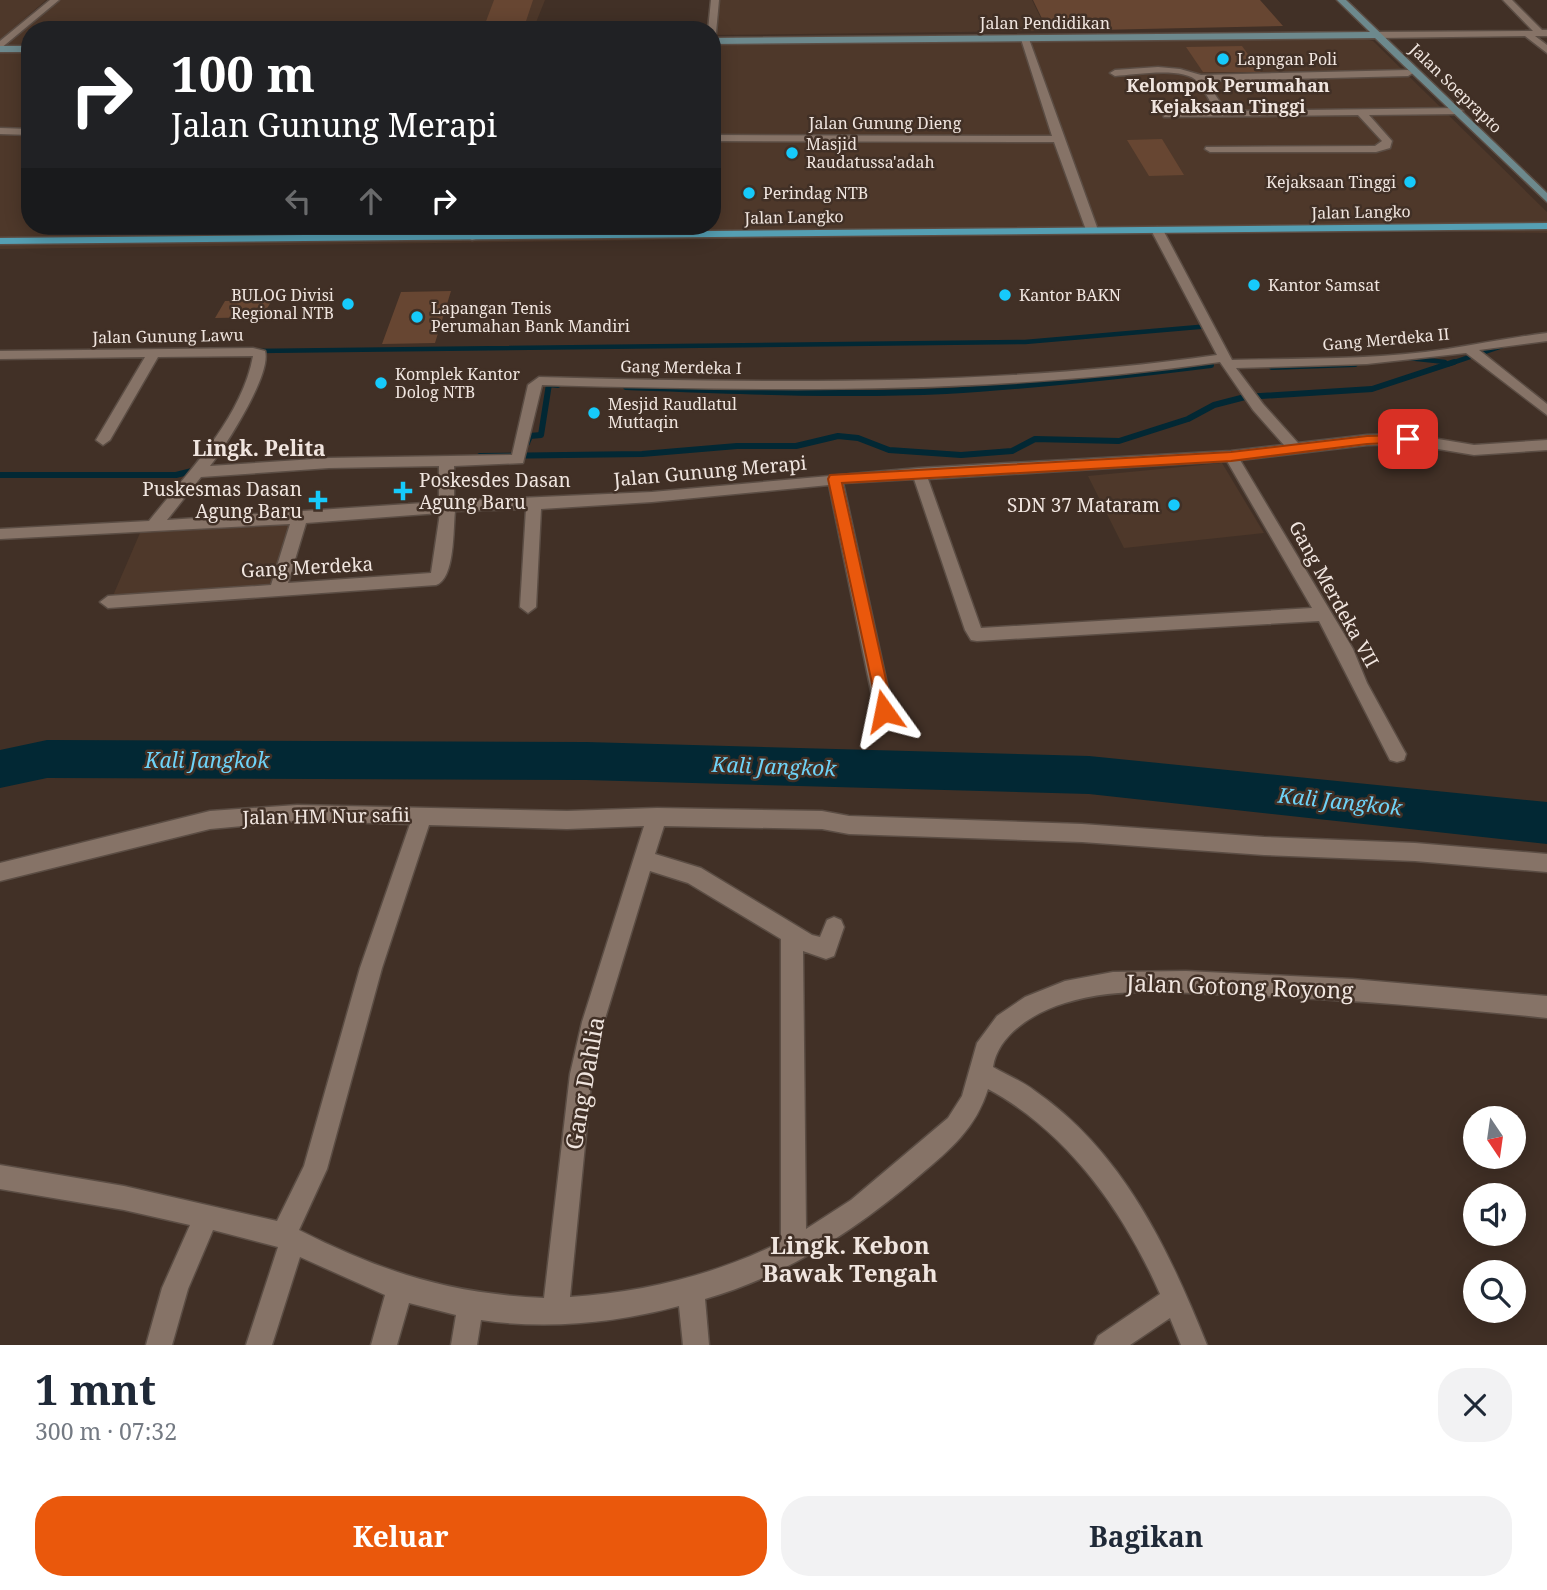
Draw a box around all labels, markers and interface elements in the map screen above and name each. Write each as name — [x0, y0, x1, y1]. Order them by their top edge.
street label: Jalan Pendidikan — [979, 12, 1110, 34]
street label: Jalan Soeprapto — [1404, 38, 1507, 138]
text: 100 m — [171, 40, 315, 106]
place label: Lapngan Poli — [1237, 48, 1337, 70]
icon: right — [56, 49, 147, 140]
marker: Lapngan Poli — [1215, 51, 1231, 67]
district label: Kelompok Perumahan Kejaksaan Tinggi — [1126, 73, 1330, 118]
text: Jalan Gunung Merapi — [171, 103, 497, 146]
street label: Jalan Gunung Dieng — [808, 112, 962, 134]
place label: Masjid Raudatussa'adah — [806, 133, 935, 173]
marker: Masjid Raudatussa'adah — [784, 145, 800, 161]
place label: Kejaksaan Tinggi — [1266, 171, 1396, 193]
marker: Kejaksaan Tinggi — [1402, 174, 1418, 190]
icon: left — [279, 182, 317, 220]
icon: ahead — [352, 182, 390, 220]
icon: right — [425, 182, 463, 220]
place label: Perindag NTB — [763, 182, 868, 204]
marker: Perindag NTB — [741, 185, 757, 201]
street label: Jalan Langko — [1310, 200, 1411, 224]
street label: Jalan Langko — [743, 205, 844, 229]
place label: Kantor Samsat — [1268, 274, 1380, 296]
marker: Kantor Samsat — [1246, 277, 1262, 293]
place label: BULOG Divisi Regional NTB — [231, 284, 334, 324]
place label: Kantor BAKN — [1019, 284, 1121, 306]
marker: Kantor BAKN — [997, 287, 1013, 303]
marker: BULOG Divisi Regional NTB — [340, 296, 356, 312]
place label: Lapangan Tenis Perumahan Bank Mandiri — [431, 297, 630, 337]
marker: Lapangan Tenis Perumahan Bank Mandiri — [409, 309, 425, 325]
street label: Gang Merdeka II — [1322, 322, 1450, 356]
street label: Jalan Gunung Lawu — [91, 324, 244, 348]
street label: Gang Merdeka I — [620, 355, 742, 379]
place label: Komplek Kantor Dolog NTB — [395, 363, 520, 403]
marker: Komplek Kantor Dolog NTB — [373, 375, 389, 391]
place label: Mesjid Raudlatul Muttaqin — [608, 393, 737, 433]
marker: Mesjid Raudlatul Muttaqin — [586, 405, 602, 421]
pin — [1378, 409, 1438, 469]
icon: arrive — [1389, 420, 1427, 458]
district label: Lingk. Pelita — [192, 434, 326, 462]
street label: Jalan Gunung Merapi — [611, 450, 808, 492]
place label: Poskesdes Dasan Agung Baru — [419, 467, 571, 515]
place label: Puskesmas Dasan Agung Baru — [142, 476, 302, 524]
marker: Poskesdes Dasan Agung Baru — [393, 481, 413, 501]
marker: Puskesmas Dasan Agung Baru — [308, 490, 328, 510]
place label: SDN 37 Mataram — [1007, 492, 1160, 518]
marker: SDN 37 Mataram — [1166, 497, 1182, 513]
street label: Gang Merdeka VII — [1283, 516, 1385, 672]
street label: Gang Merdeka — [240, 551, 374, 583]
position arrow — [847, 674, 921, 748]
water label: Kali Jangkok — [144, 746, 270, 774]
water label: Kali Jangkok — [710, 750, 838, 782]
water label: Kali Jangkok — [1276, 780, 1404, 822]
street label: Jalan HM Nur safii — [241, 802, 410, 830]
street label: Jalan Gotong Royong — [1125, 966, 1355, 1006]
street label: Gang Dahlia — [557, 1014, 611, 1152]
north arrow — [1463, 1106, 1526, 1169]
map controls — [1463, 1106, 1526, 1323]
button: sound — [1463, 1183, 1526, 1246]
district label: Lingk. Kebon Bawak Tengah — [762, 1228, 938, 1289]
button: search — [1463, 1260, 1526, 1323]
text: 1 mnt — [35, 1360, 156, 1417]
button: close — [1438, 1368, 1512, 1442]
text: 300 m · 07:32 — [35, 1415, 177, 1447]
button: Keluar — [35, 1496, 767, 1576]
button: Bagikan — [781, 1496, 1512, 1576]

